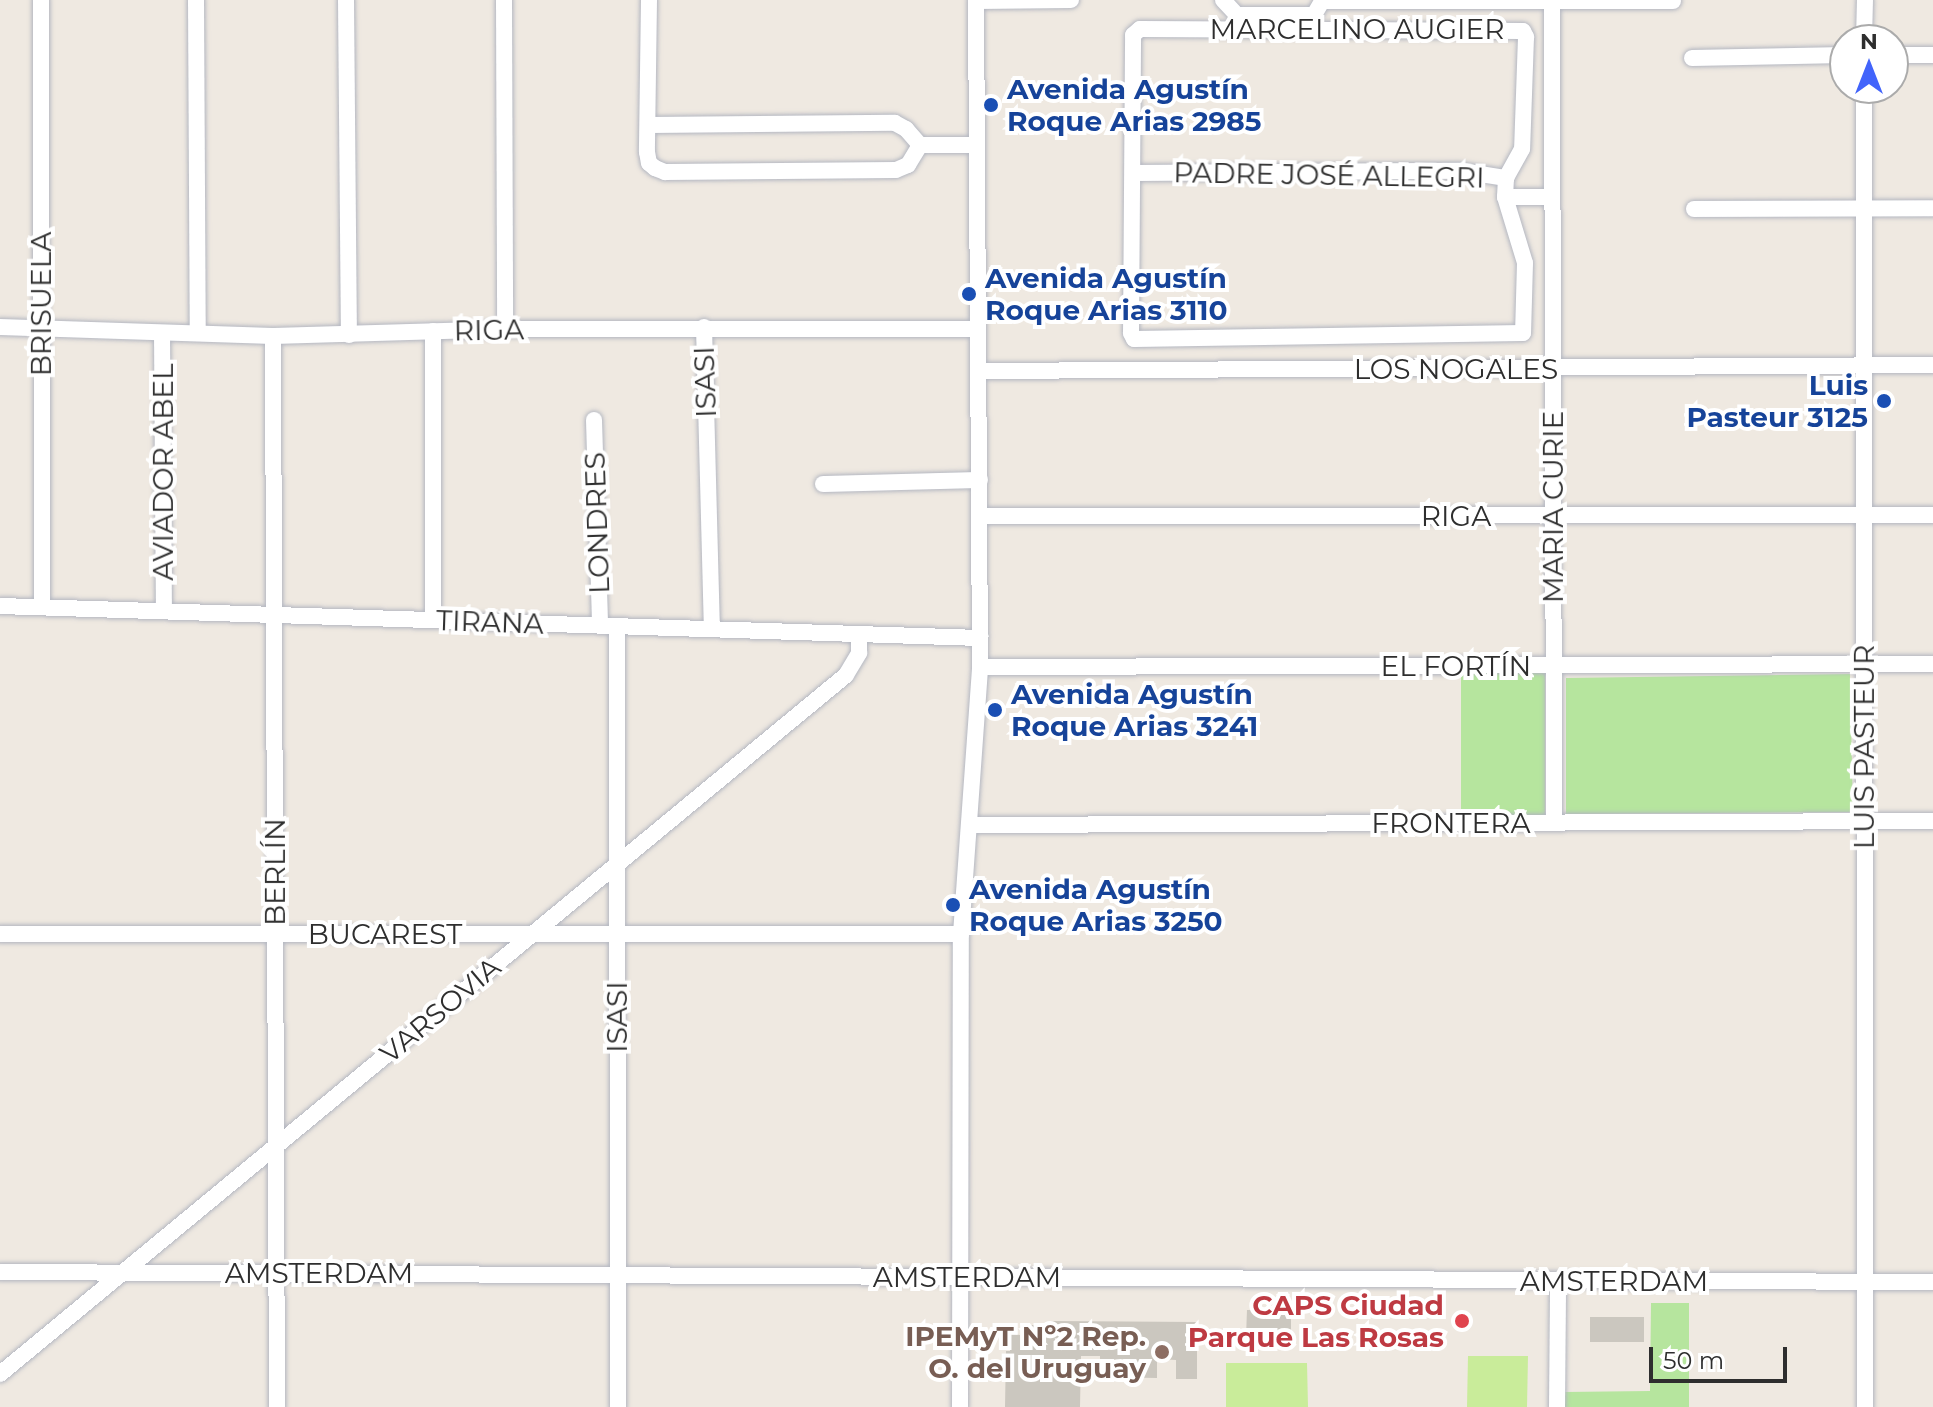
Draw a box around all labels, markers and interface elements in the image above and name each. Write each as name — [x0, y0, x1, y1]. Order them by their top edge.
street label: MARCELINO AUGIER — [1209, 12, 1505, 46]
north arrow — [1829, 24, 1909, 104]
text: N — [1860, 28, 1878, 55]
place label: Avenida Agustín Roque Arias 2985 — [1007, 72, 1261, 138]
marker: Avenida Agustín Roque Arias 2985 — [982, 96, 1000, 114]
street label: PADRE JOSÉ ALLEGRI — [1173, 155, 1485, 195]
street label: BRISUELA — [24, 232, 58, 376]
place label: Avenida Agustín Roque Arias 3110 — [985, 261, 1228, 327]
marker: Avenida Agustín Roque Arias 3110 — [960, 285, 978, 303]
street label: RIGA — [454, 313, 524, 347]
street label: ISASI — [687, 346, 723, 418]
street label: LOS NOGALES — [1354, 352, 1558, 386]
street label: AVIADOR ABEL — [146, 363, 180, 581]
place label: Luis Pasteur 3125 — [1686, 368, 1868, 434]
marker: Luis Pasteur 3125 — [1875, 392, 1893, 410]
street label: MARIA CURIE — [1536, 411, 1570, 603]
street label: LONDRES — [578, 452, 616, 594]
street label: RIGA — [1421, 499, 1491, 533]
street label: TIRANA — [436, 603, 544, 641]
street label: LUIS PASTEUR — [1847, 645, 1881, 849]
street label: EL FORTÍN — [1381, 649, 1531, 683]
place label: Avenida Agustín Roque Arias 3241 — [1011, 677, 1258, 743]
marker: Avenida Agustín Roque Arias 3241 — [986, 701, 1004, 719]
street label: FRONTERA — [1371, 806, 1531, 840]
street label: BERLÍN — [258, 818, 292, 926]
place label: Avenida Agustín Roque Arias 3250 — [969, 872, 1223, 938]
marker: Avenida Agustín Roque Arias 3250 — [944, 896, 962, 914]
street label: BUCAREST — [308, 917, 462, 951]
street label: VARSOVIA — [373, 950, 507, 1070]
street label: ISASI — [600, 981, 634, 1053]
street label: AMSTERDAM — [225, 1256, 413, 1290]
street label: AMSTERDAM — [873, 1260, 1061, 1294]
street label: AMSTERDAM — [1520, 1264, 1708, 1298]
place label: CAPS Ciudad Parque Las Rosas — [1188, 1288, 1444, 1354]
marker: CAPS Ciudad Parque Las Rosas — [1451, 1310, 1473, 1332]
place label: IPEMyT Nº2 Rep. O. del Uruguay — [905, 1319, 1146, 1385]
scale bar — [1653, 1331, 1791, 1381]
marker: IPEMyT Nº2 Rep. O. del Uruguay — [1153, 1343, 1171, 1361]
text: 50 m — [1663, 1346, 1724, 1375]

